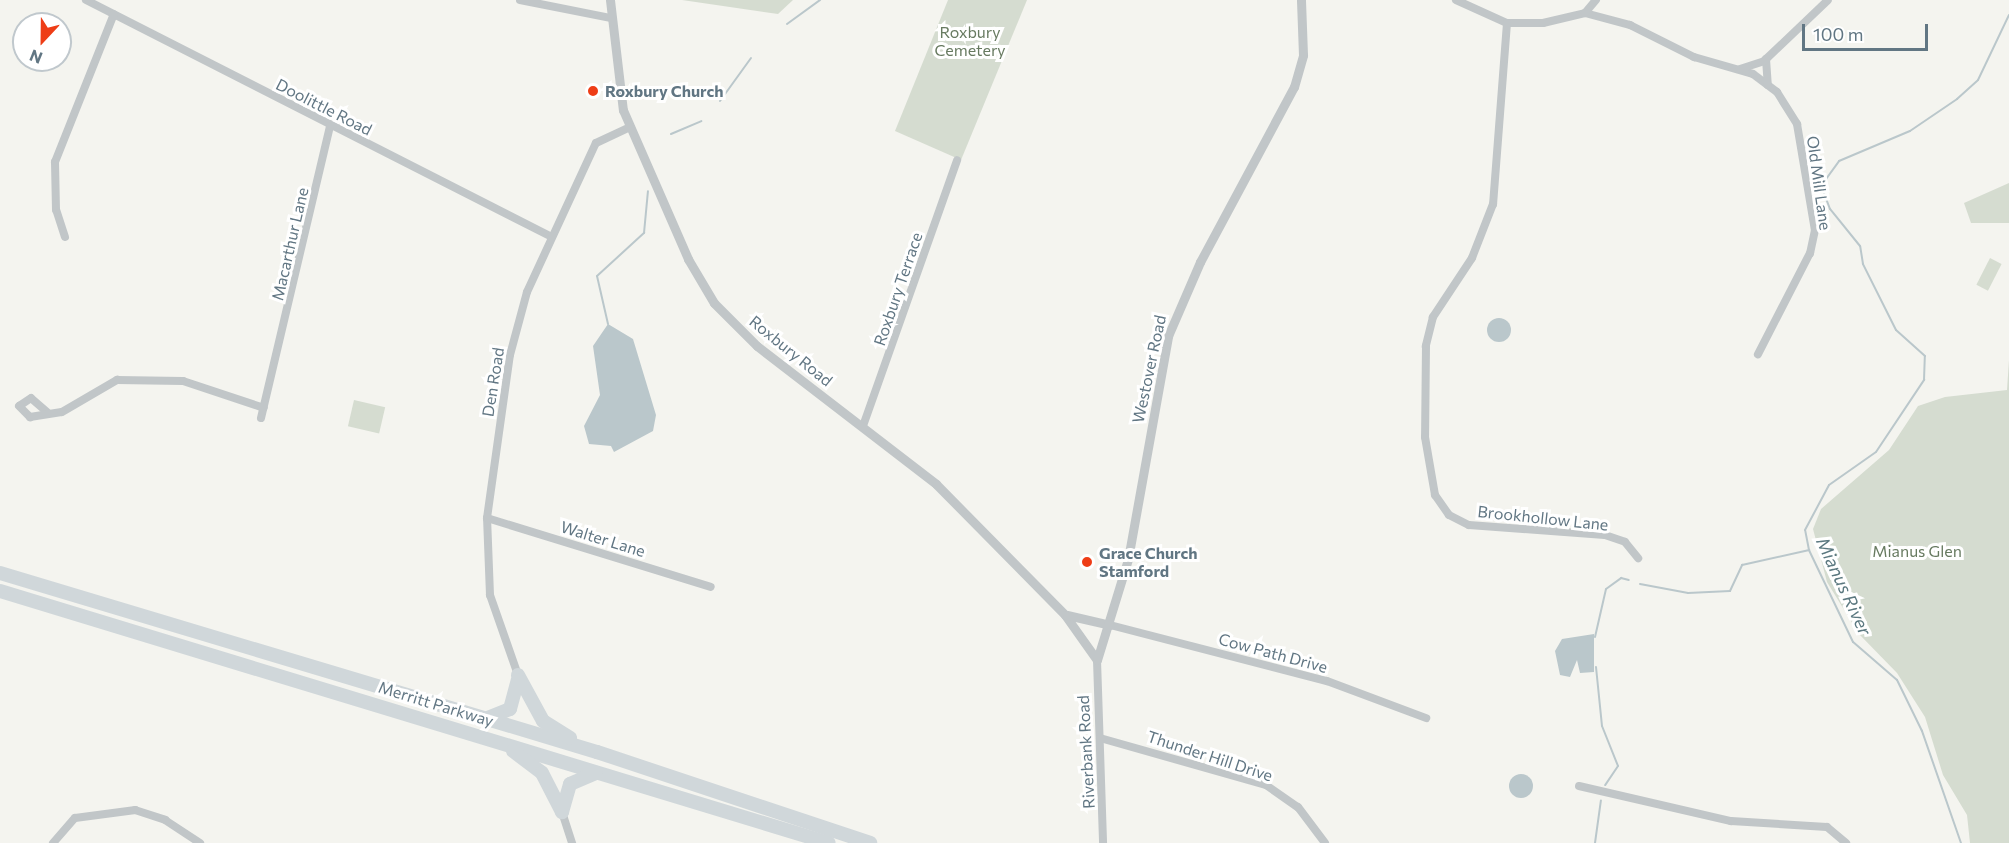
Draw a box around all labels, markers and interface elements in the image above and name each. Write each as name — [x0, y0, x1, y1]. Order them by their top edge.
north arrow — [12, 12, 72, 72]
scale bar — [1805, 12, 1931, 50]
park label: Roxbury Cemetery — [934, 22, 1006, 60]
text: 100 m — [1813, 23, 1863, 45]
text: N — [27, 46, 45, 68]
street label: Doolittle Road — [273, 75, 375, 139]
place label: Roxbury Church — [605, 81, 723, 101]
marker: Roxbury Church — [586, 84, 600, 98]
street label: Old Mill Lane — [1803, 135, 1835, 231]
street label: Macarthur Lane — [268, 186, 312, 302]
street label: Roxbury Terrace — [870, 230, 926, 348]
street label: Roxbury Road — [746, 312, 836, 390]
street label: Westover Road — [1128, 313, 1170, 425]
street label: Den Road — [478, 346, 508, 418]
street label: Brookhollow Lane — [1477, 502, 1609, 534]
street label: Walter Lane — [558, 517, 648, 561]
water label: Mianus River — [1812, 534, 1876, 638]
park label: Mianus Glen — [1872, 541, 1962, 561]
place label: Grace Church Stamford — [1099, 543, 1197, 581]
marker: Grace Church Stamford — [1080, 555, 1094, 569]
street label: Cow Path Drive — [1216, 629, 1330, 677]
street label: Merritt Parkway — [376, 677, 496, 731]
street label: Riverbank Road — [1073, 695, 1099, 809]
street label: Thunder Hill Drive — [1145, 727, 1275, 785]

